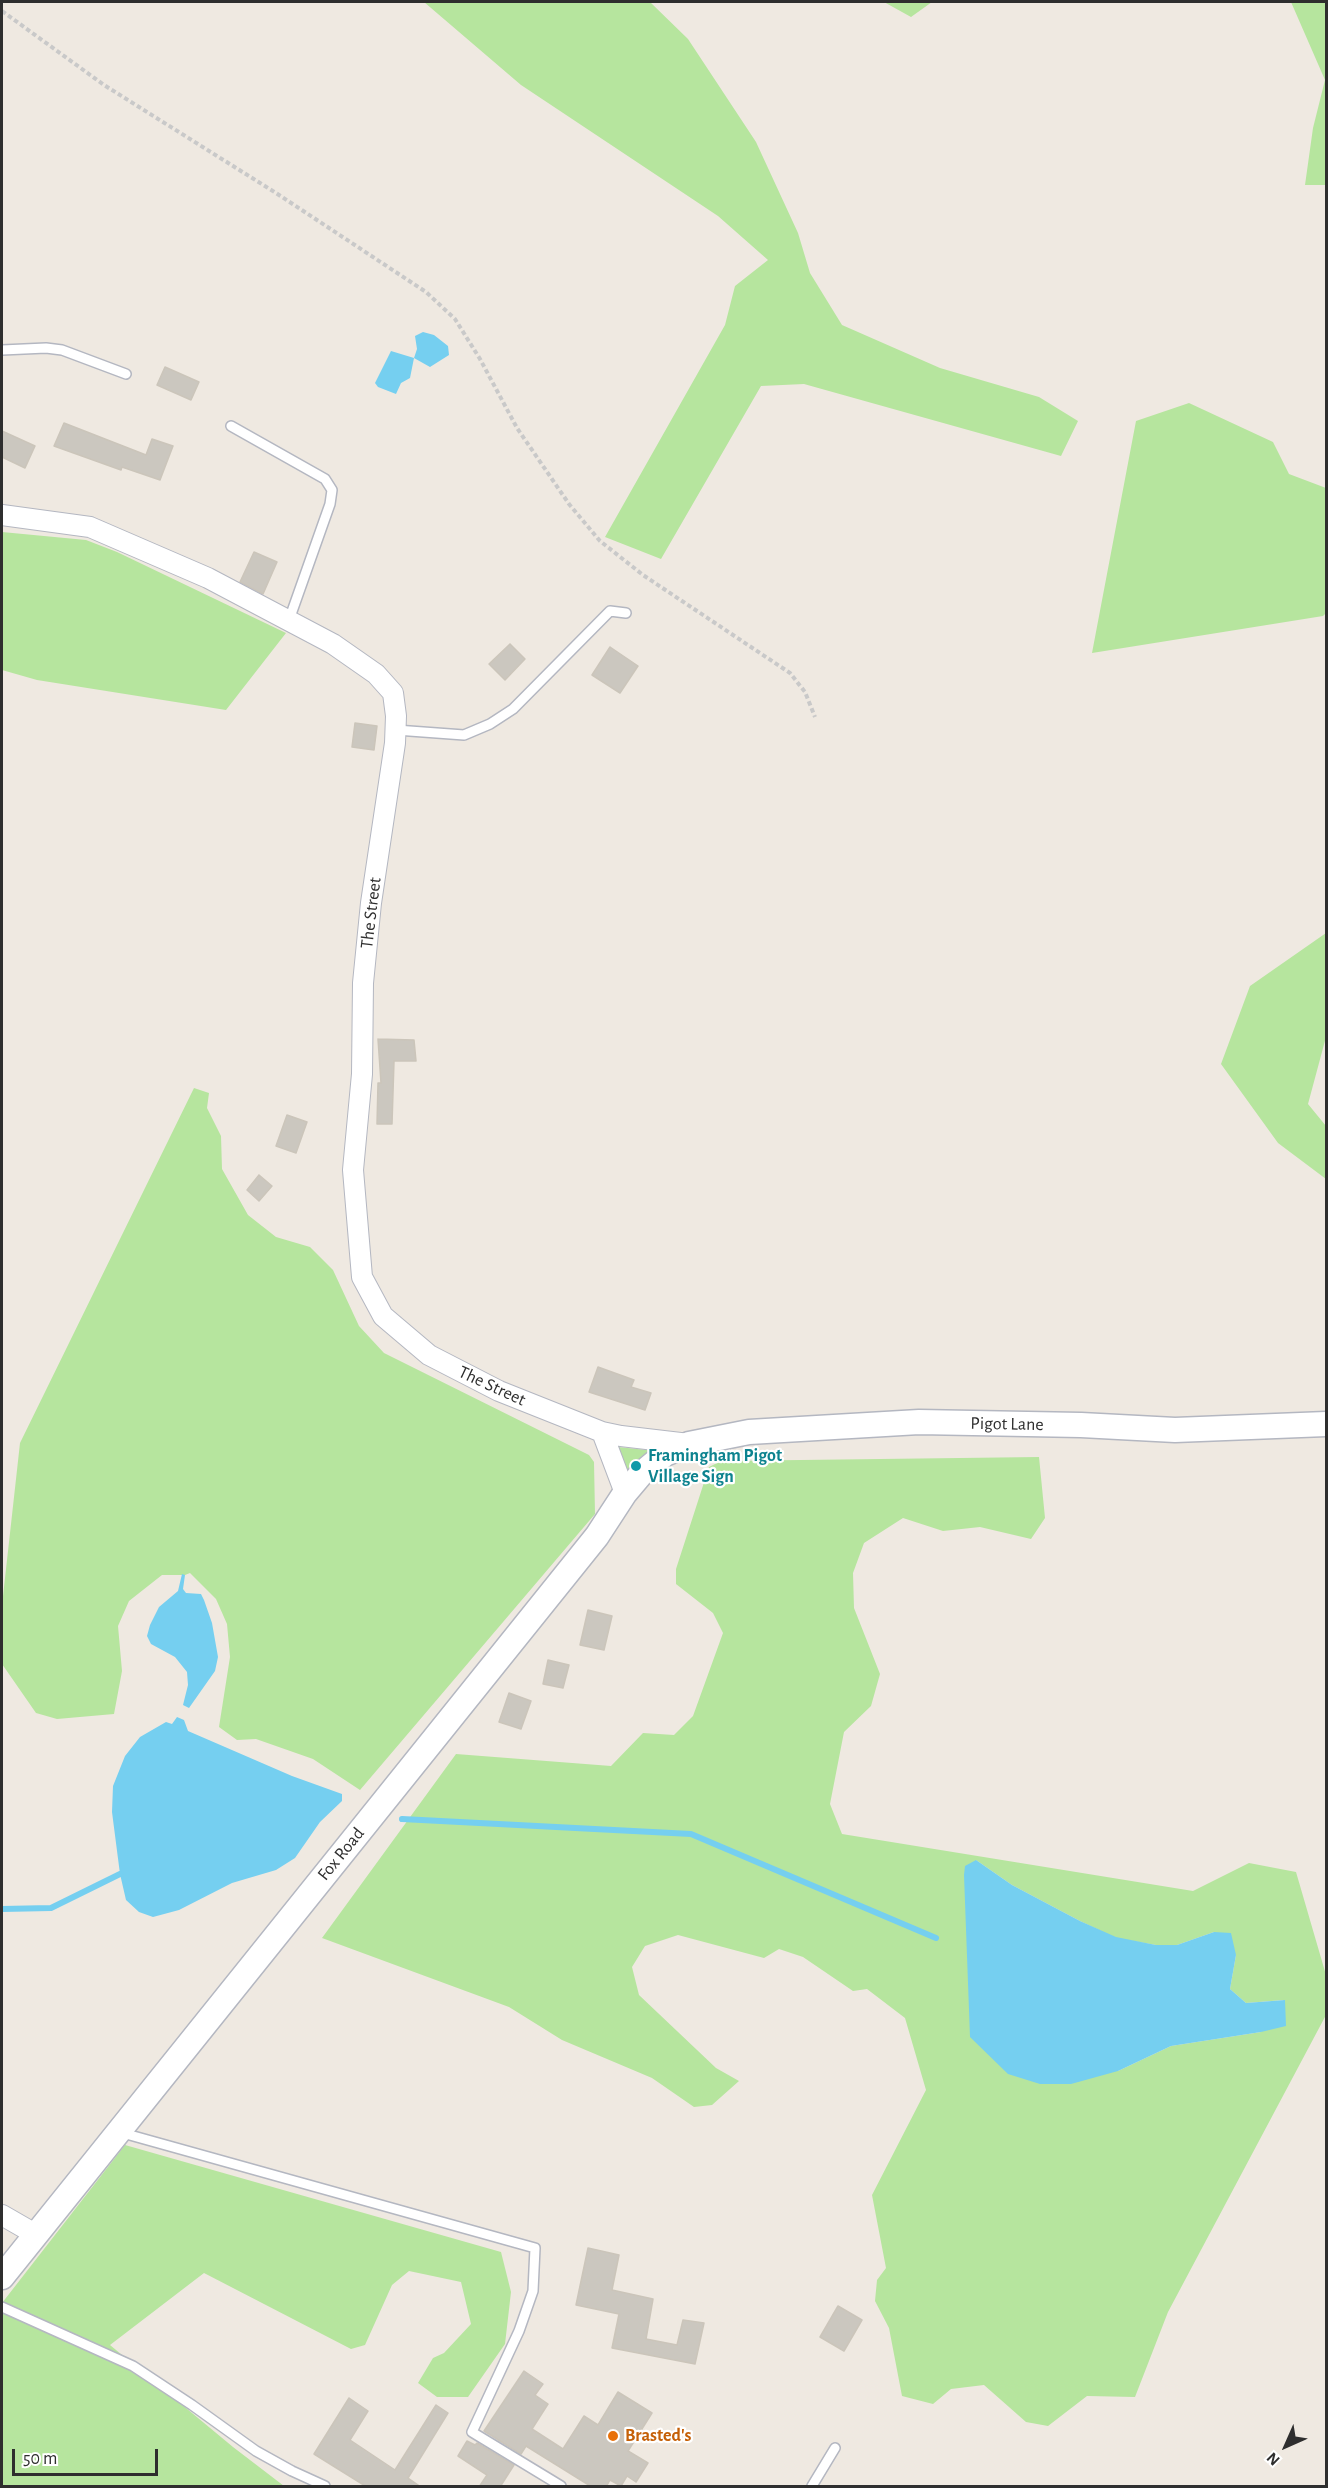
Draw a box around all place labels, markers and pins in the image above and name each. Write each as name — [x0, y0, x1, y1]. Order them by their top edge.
place label: Framingham Pigot Village Sign — [648, 1445, 782, 1488]
marker: Framingham Pigot Village Sign — [629, 1459, 643, 1473]
place label: Brasted's — [625, 2425, 691, 2447]
marker: Brasted's — [606, 2429, 620, 2443]

